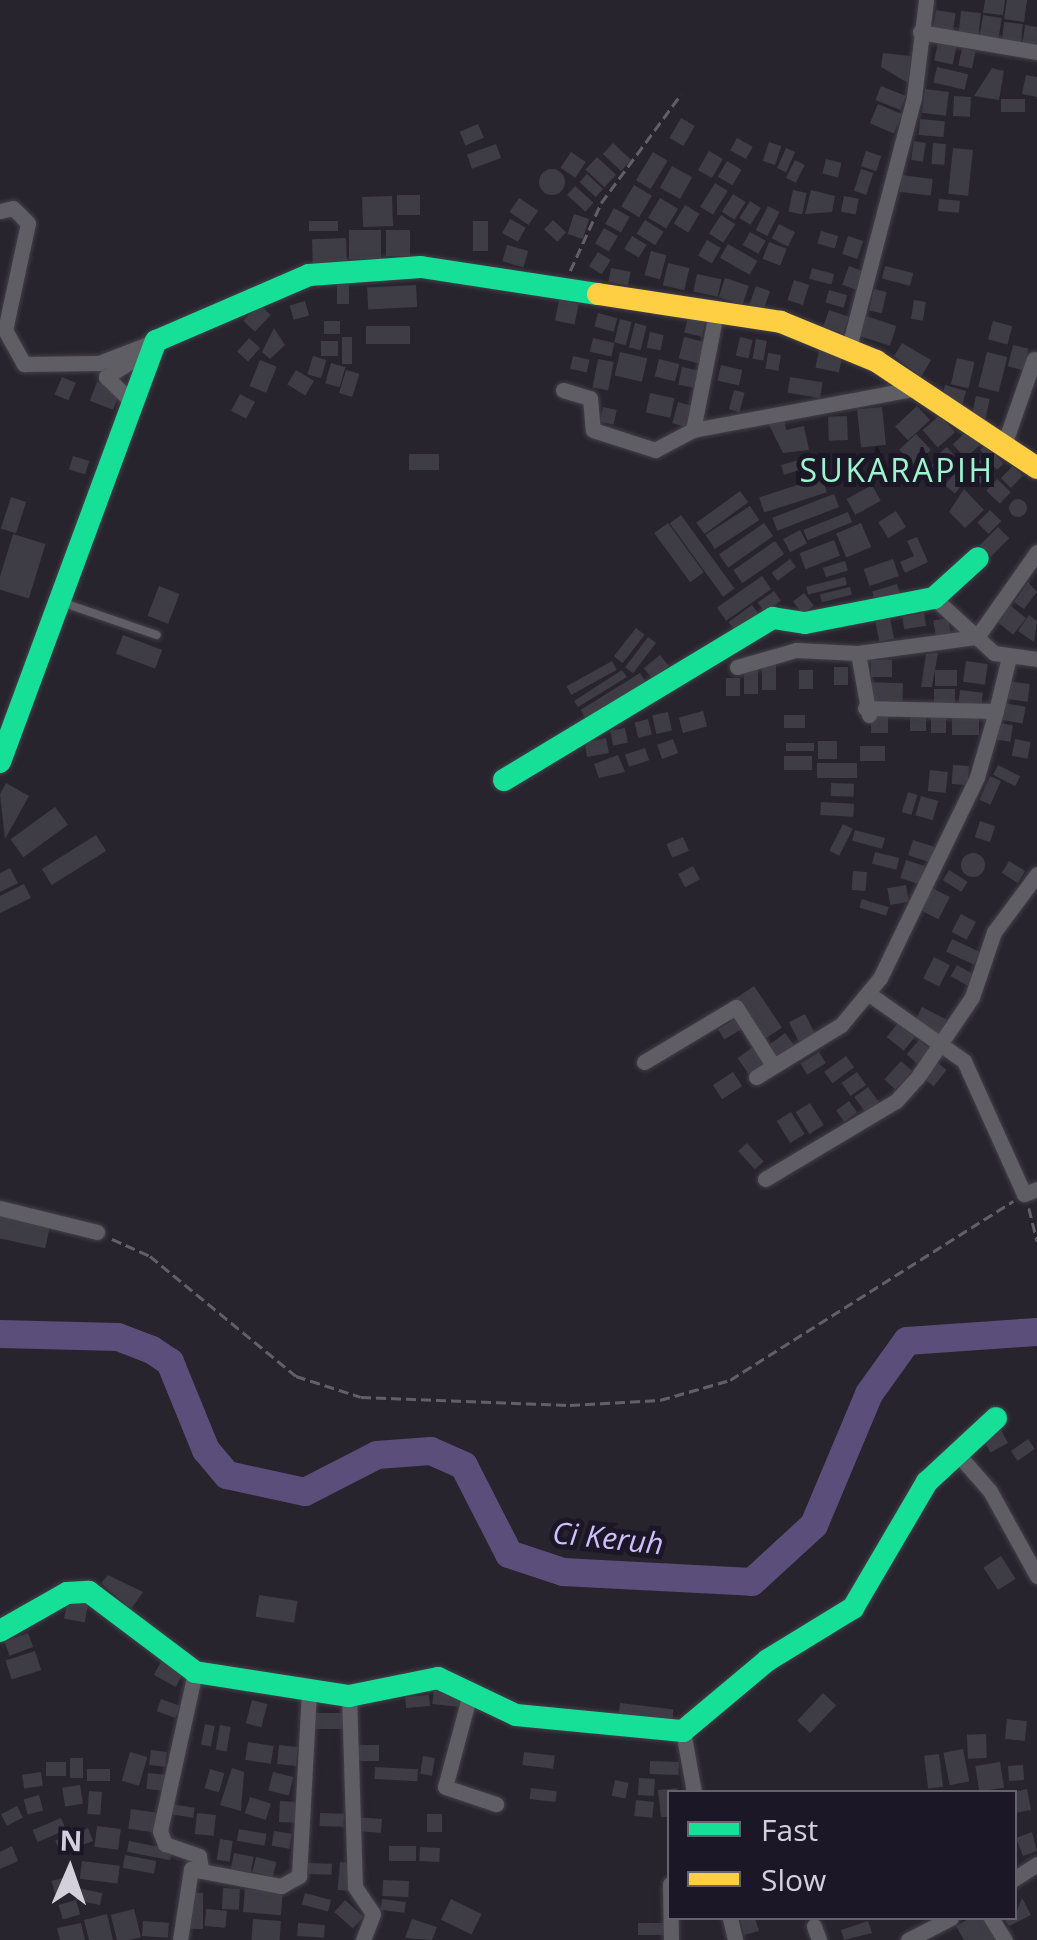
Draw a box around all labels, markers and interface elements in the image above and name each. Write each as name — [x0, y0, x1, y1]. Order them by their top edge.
district label: SUKARAPIH — [800, 451, 994, 489]
water label: Ci Keruh — [551, 1514, 665, 1562]
legend — [667, 1790, 1017, 1920]
text: Fast — [761, 1809, 818, 1850]
north arrow — [20, 1820, 120, 1920]
text: N — [59, 1821, 83, 1859]
text: Slow — [761, 1859, 826, 1900]

